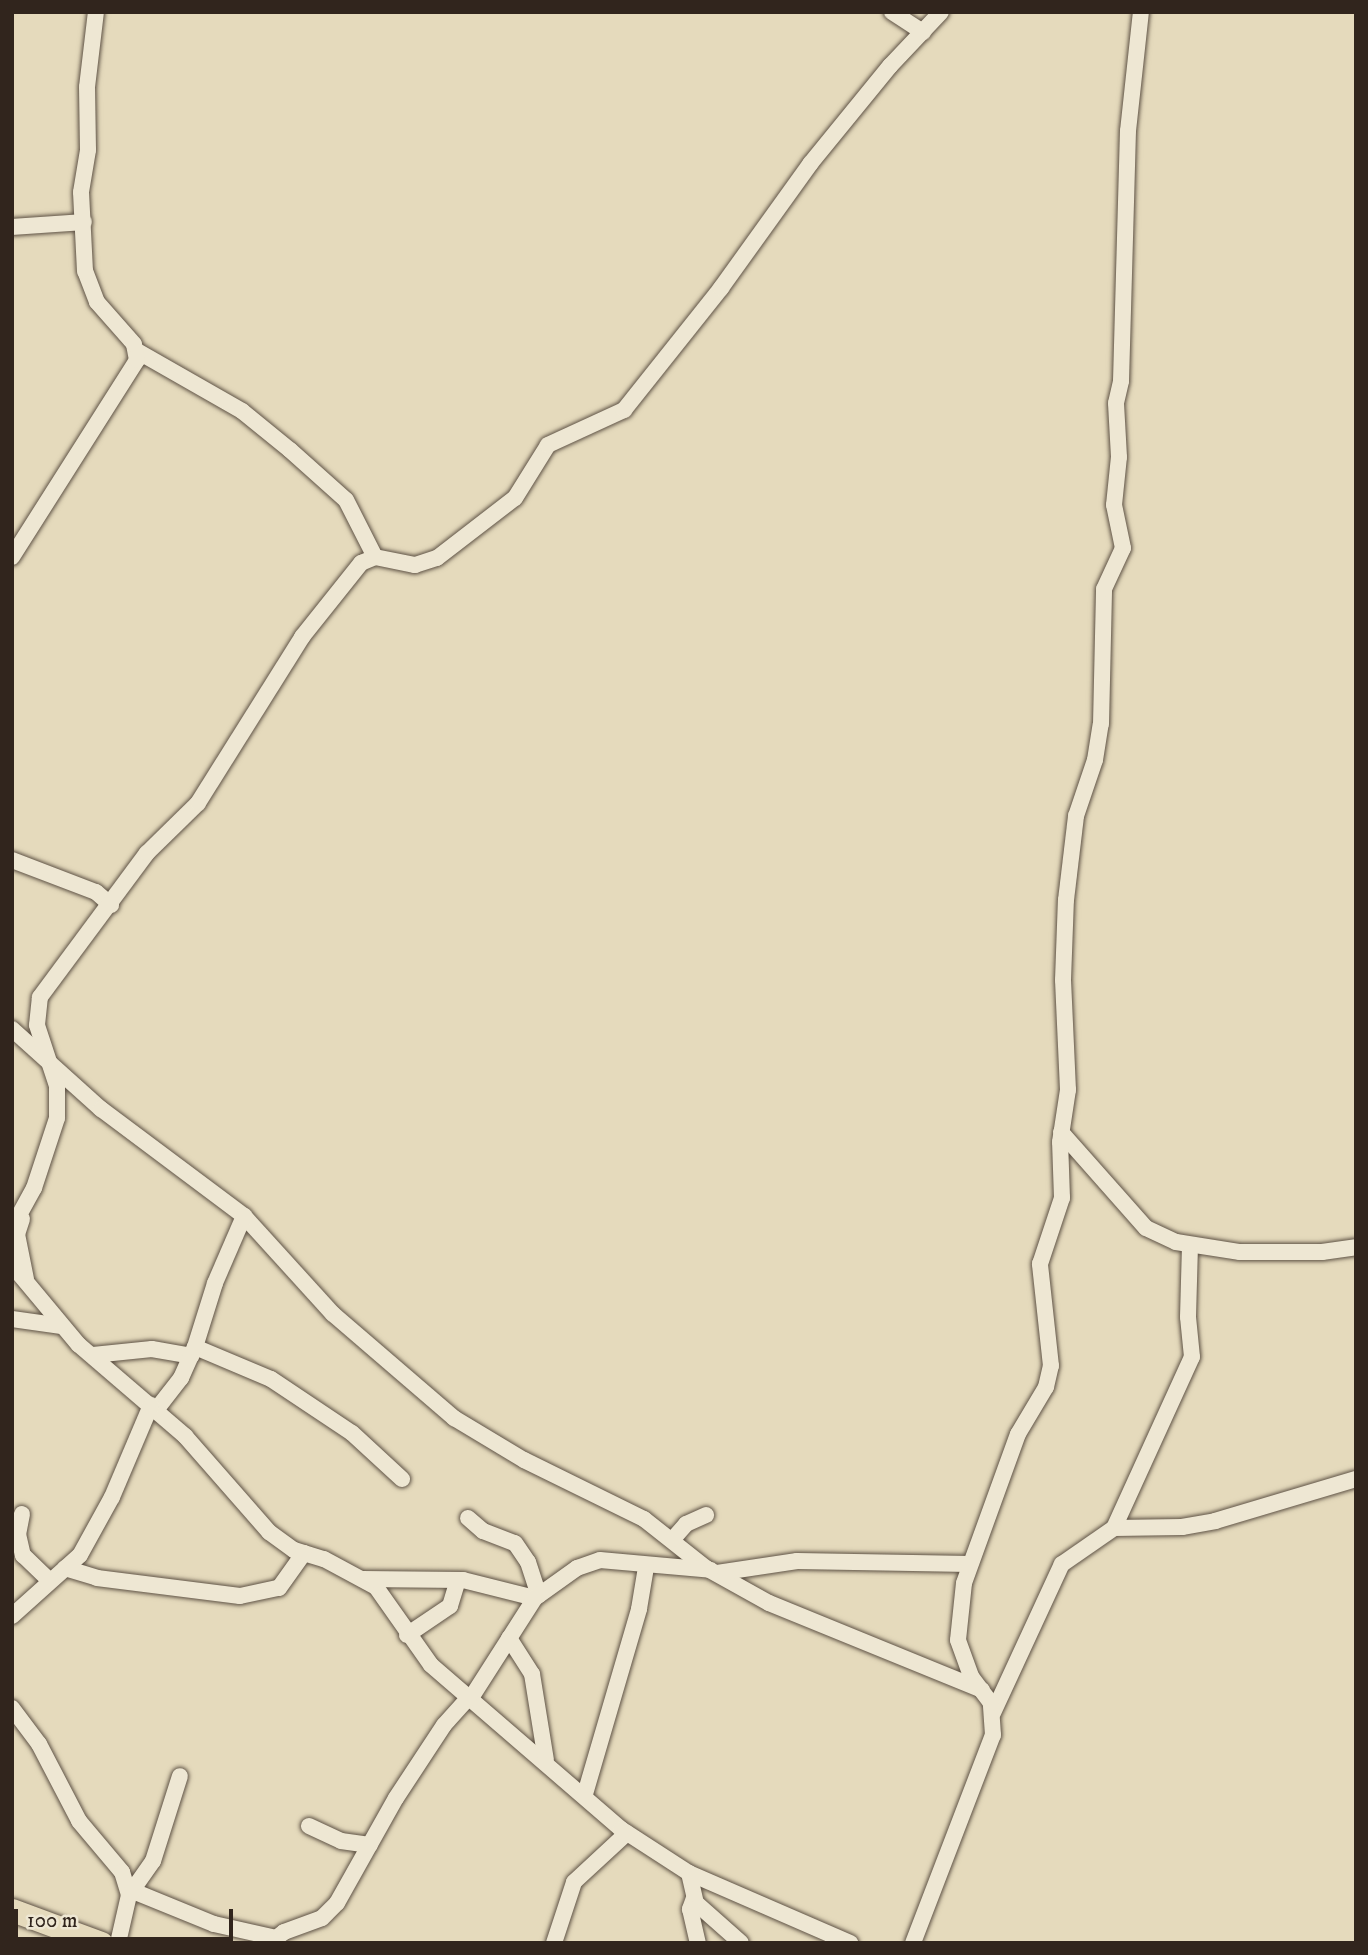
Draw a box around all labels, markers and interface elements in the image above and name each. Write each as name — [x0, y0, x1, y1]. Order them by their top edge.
scale bar — [18, 1896, 236, 1940]
text: 100 m — [27, 1908, 78, 1934]

